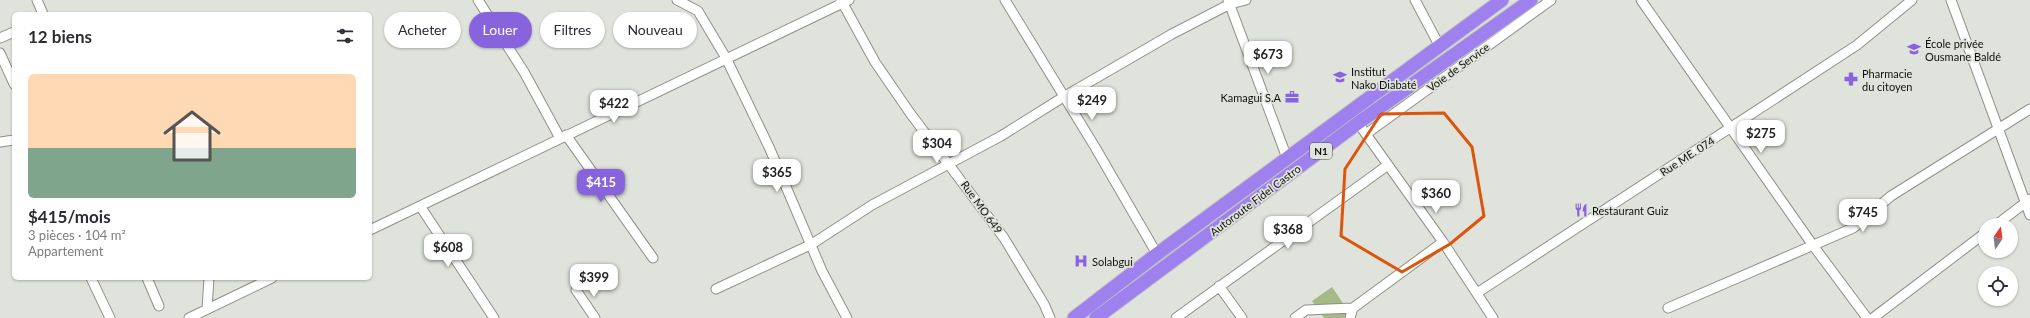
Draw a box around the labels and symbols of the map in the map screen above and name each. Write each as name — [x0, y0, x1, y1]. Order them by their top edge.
place label: École privée Ousmane Baldé — [1925, 37, 2001, 63]
street label: Voie de Service — [1424, 40, 1492, 94]
pin: $673 — [1244, 41, 1292, 75]
school or university icon: École privée Ousmane Baldé — [1906, 41, 1922, 57]
place label: Institut Nako Diabaté — [1351, 65, 1417, 91]
place label: Pharmacie du citoyen — [1862, 67, 1913, 93]
school or university icon: Institut Nako Diabaté — [1332, 69, 1348, 85]
pharmacy icon: Pharmacie du citoyen — [1843, 71, 1859, 87]
pin: $249 — [1068, 87, 1116, 121]
office icon: Kamagui S.A — [1284, 89, 1300, 105]
pin: $422 — [590, 90, 638, 124]
place label: Kamagui S.A — [1220, 91, 1282, 104]
pin: $275 — [1737, 120, 1785, 154]
pin: $304 — [913, 130, 961, 164]
street label: Rue ME. 074 — [1657, 133, 1717, 178]
road number: N1 — [1310, 143, 1332, 159]
pin: $365 — [753, 159, 801, 193]
street label: Autoroute Fidel Castro — [1207, 162, 1303, 238]
pin: $415 — [577, 169, 625, 203]
street label: Rue MO.649 — [959, 178, 1005, 236]
pin: $360 — [1412, 180, 1460, 214]
pin: $745 — [1839, 199, 1887, 233]
restaurant icon: Restaurant Guiz — [1573, 202, 1589, 218]
place label: Restaurant Guiz — [1592, 204, 1669, 217]
pin: $368 — [1264, 216, 1312, 250]
north arrow — [1978, 218, 2018, 258]
pin: $608 — [424, 234, 472, 268]
hospital icon: Solabgui — [1073, 253, 1089, 269]
place label: Solabgui — [1092, 255, 1133, 268]
pin: $399 — [570, 264, 618, 298]

